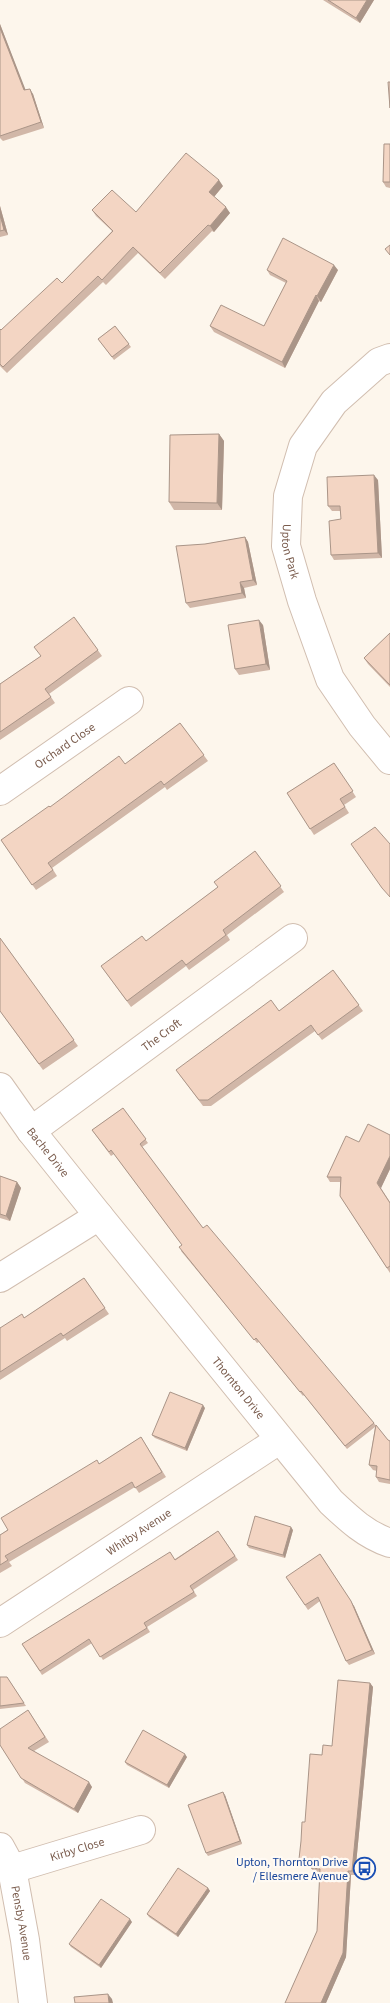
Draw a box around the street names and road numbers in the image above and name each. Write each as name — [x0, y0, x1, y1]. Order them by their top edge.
street label: Upton Park — [277, 524, 304, 581]
street label: Orchard Close — [31, 719, 99, 773]
street label: The Croft — [138, 1014, 185, 1055]
street label: Bache Drive — [23, 1124, 73, 1181]
street label: Thornton Drive — [208, 1353, 269, 1423]
street label: Whitby Avenue — [103, 1504, 175, 1560]
street label: Kirby Close — [48, 1833, 106, 1866]
street label: Pensby Avenue — [7, 1884, 36, 1962]

